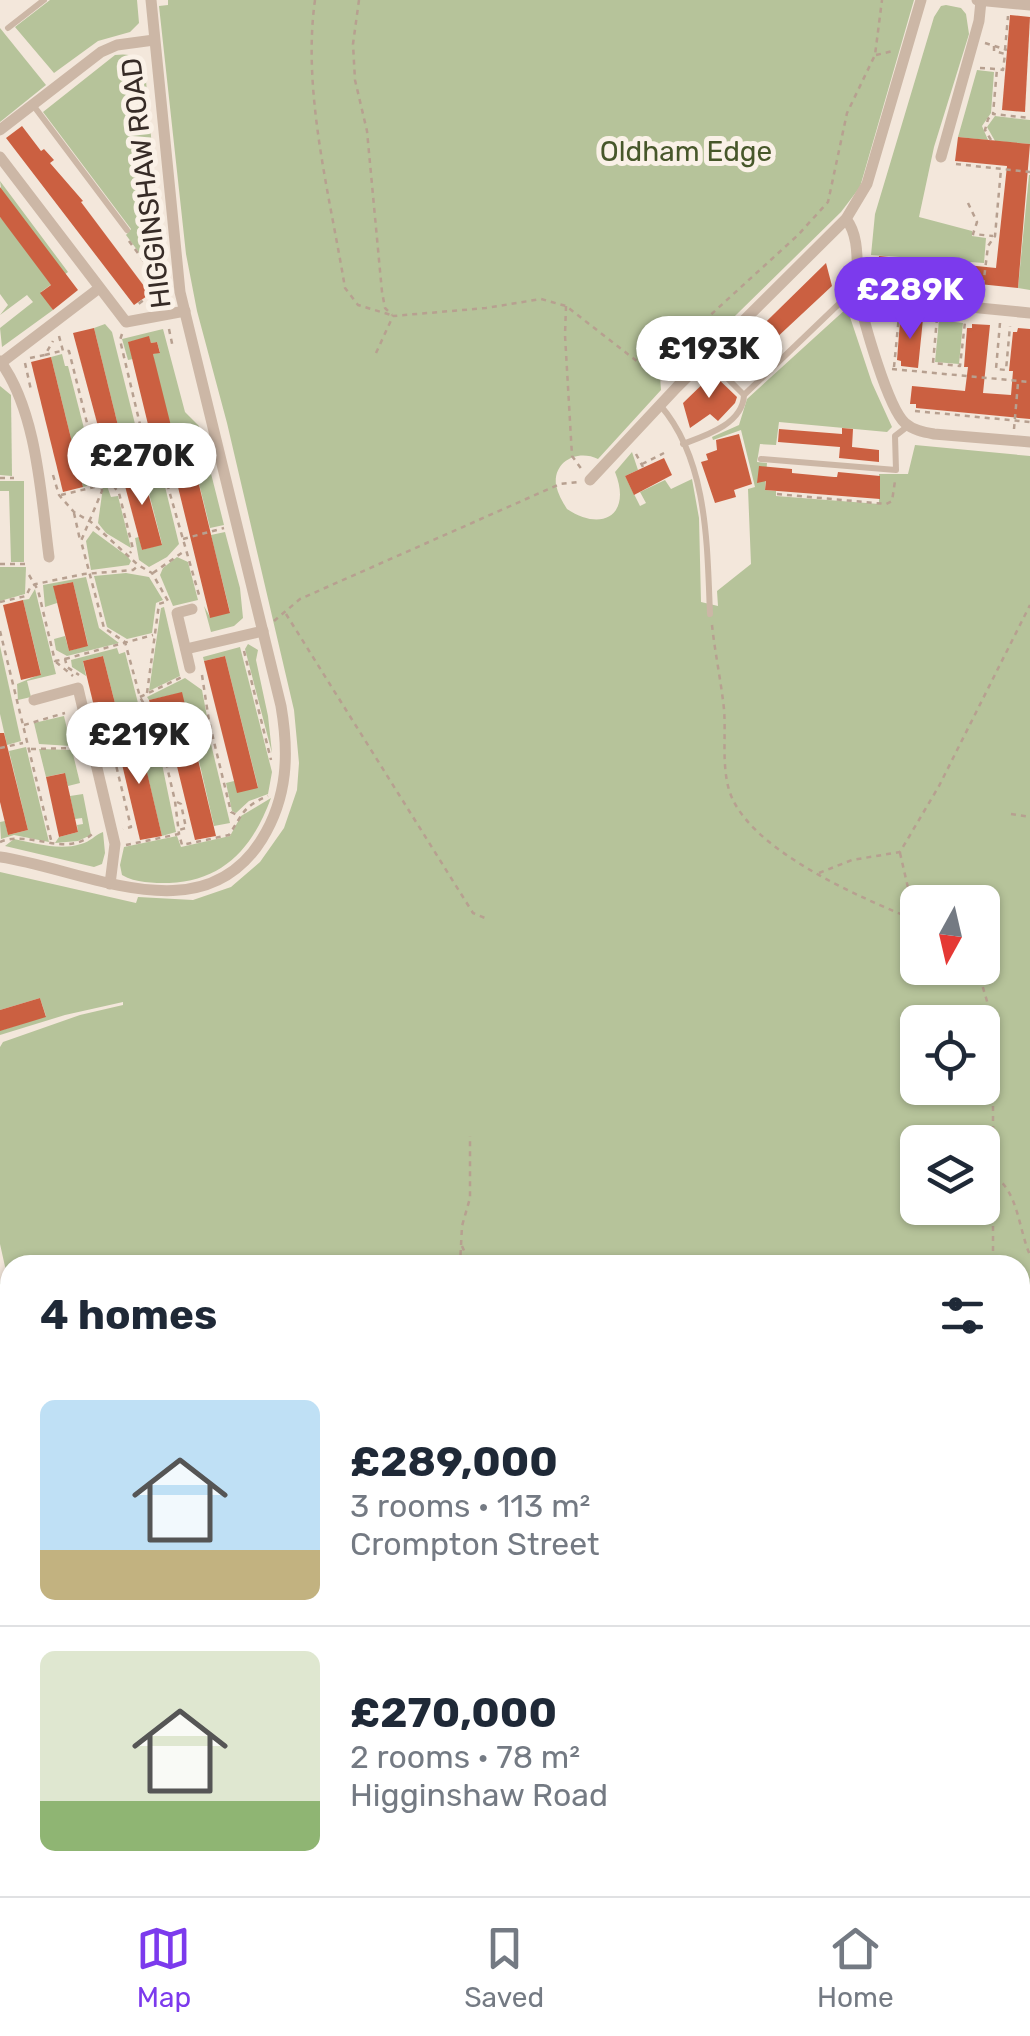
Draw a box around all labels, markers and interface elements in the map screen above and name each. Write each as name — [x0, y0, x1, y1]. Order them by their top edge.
street label: HIGGINSHAW ROAD — [114, 56, 178, 310]
park label: Oldham Edge — [600, 135, 772, 168]
pin: £289K — [840, 257, 980, 342]
text: £289K — [856, 270, 964, 308]
pin: £193K — [639, 316, 779, 401]
text: £193K — [658, 329, 760, 367]
pin: £270K — [72, 423, 212, 508]
text: £270K — [89, 436, 195, 474]
pin: £219K — [69, 702, 209, 787]
text: £219K — [88, 715, 190, 753]
north arrow — [900, 885, 1000, 985]
map controls — [900, 885, 1000, 1225]
button: locate — [900, 1005, 1000, 1105]
button: layers — [900, 1125, 1000, 1225]
icon: filters — [935, 1288, 990, 1343]
text: 4 homes — [40, 1290, 217, 1340]
text: £289,000 — [350, 1437, 558, 1487]
icon: home — [120, 1440, 240, 1560]
text: 3 rooms · 113 m² — [350, 1487, 591, 1525]
text: Crompton Street — [350, 1525, 600, 1563]
text: £270,000 — [350, 1688, 557, 1738]
icon: home — [120, 1691, 240, 1811]
text: 2 rooms · 78 m² — [350, 1738, 580, 1776]
text: Higginshaw Road — [350, 1776, 608, 1814]
tab: Map — [136, 1921, 191, 2014]
tab: Saved — [464, 1921, 544, 2014]
tab: Home — [817, 1921, 894, 2014]

